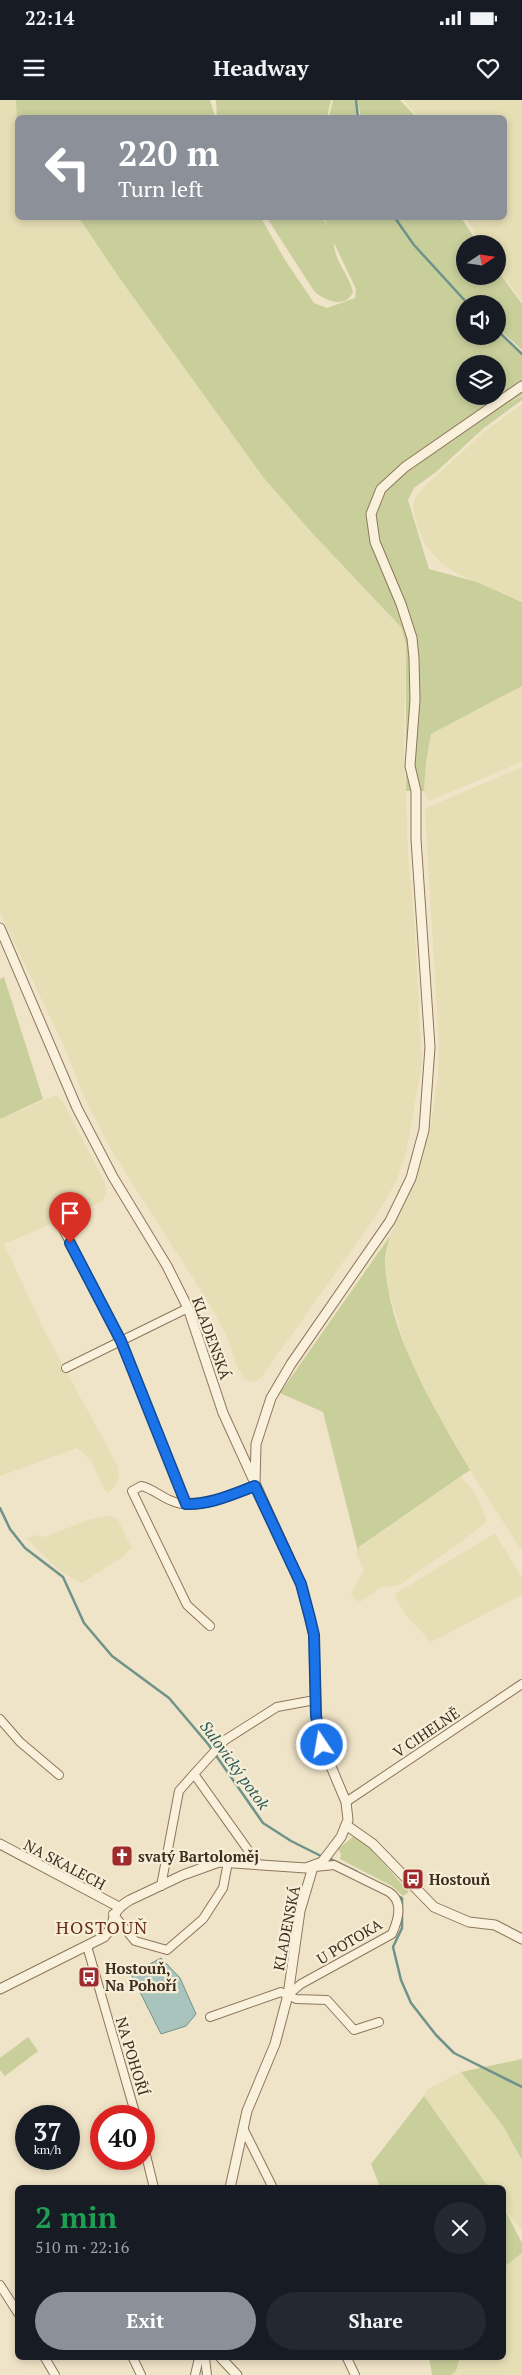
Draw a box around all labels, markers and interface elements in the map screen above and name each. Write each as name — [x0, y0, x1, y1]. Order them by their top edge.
text: 22:14 — [25, 5, 74, 30]
text: Headway — [213, 53, 309, 82]
icon: menu — [20, 54, 48, 82]
icon: heart — [474, 54, 502, 82]
text: 220 m — [118, 130, 219, 176]
icon: left — [35, 135, 100, 200]
text: Turn left — [118, 174, 204, 203]
north arrow — [456, 235, 506, 285]
map controls — [456, 235, 506, 405]
button: sound — [456, 295, 506, 345]
button: layers — [456, 355, 506, 405]
pin — [49, 1192, 91, 1243]
icon: arrive — [56, 1199, 84, 1227]
street label: KLADENSKÁ — [188, 1294, 236, 1383]
street label: V CIHELNĚ — [389, 1702, 463, 1762]
water label: Sulovický potok — [195, 1716, 275, 1814]
position arrow — [295, 1718, 347, 1770]
street label: NA SKALECH — [21, 1834, 109, 1894]
church icon: svatý Bartoloměj — [110, 1844, 134, 1868]
place label: svatý Bartoloměj — [138, 1846, 259, 1866]
bus stop icon: Hostouň — [401, 1867, 425, 1891]
place label: Hostouň — [429, 1869, 490, 1889]
street label: KLADENSKÁ — [268, 1883, 304, 1972]
street label: U POTOKA — [313, 1913, 386, 1968]
district label: HOSTOUŇ — [56, 1915, 148, 1939]
place label: Hostouň, Na Pohoří — [105, 1958, 177, 1995]
bus stop icon: Hostouň, Na Pohoří — [77, 1965, 101, 1989]
street label: NA POHOŘÍ — [112, 2014, 155, 2098]
speed limit sign: 40 — [90, 2105, 155, 2170]
text: 37 — [33, 2115, 62, 2148]
text: km/h — [34, 2142, 61, 2157]
text: 2 min — [35, 2197, 117, 2237]
button: close — [434, 2202, 486, 2254]
text: 510 m · 22:16 — [35, 2236, 129, 2258]
button: Exit — [35, 2292, 256, 2350]
button: Share — [266, 2292, 486, 2350]

